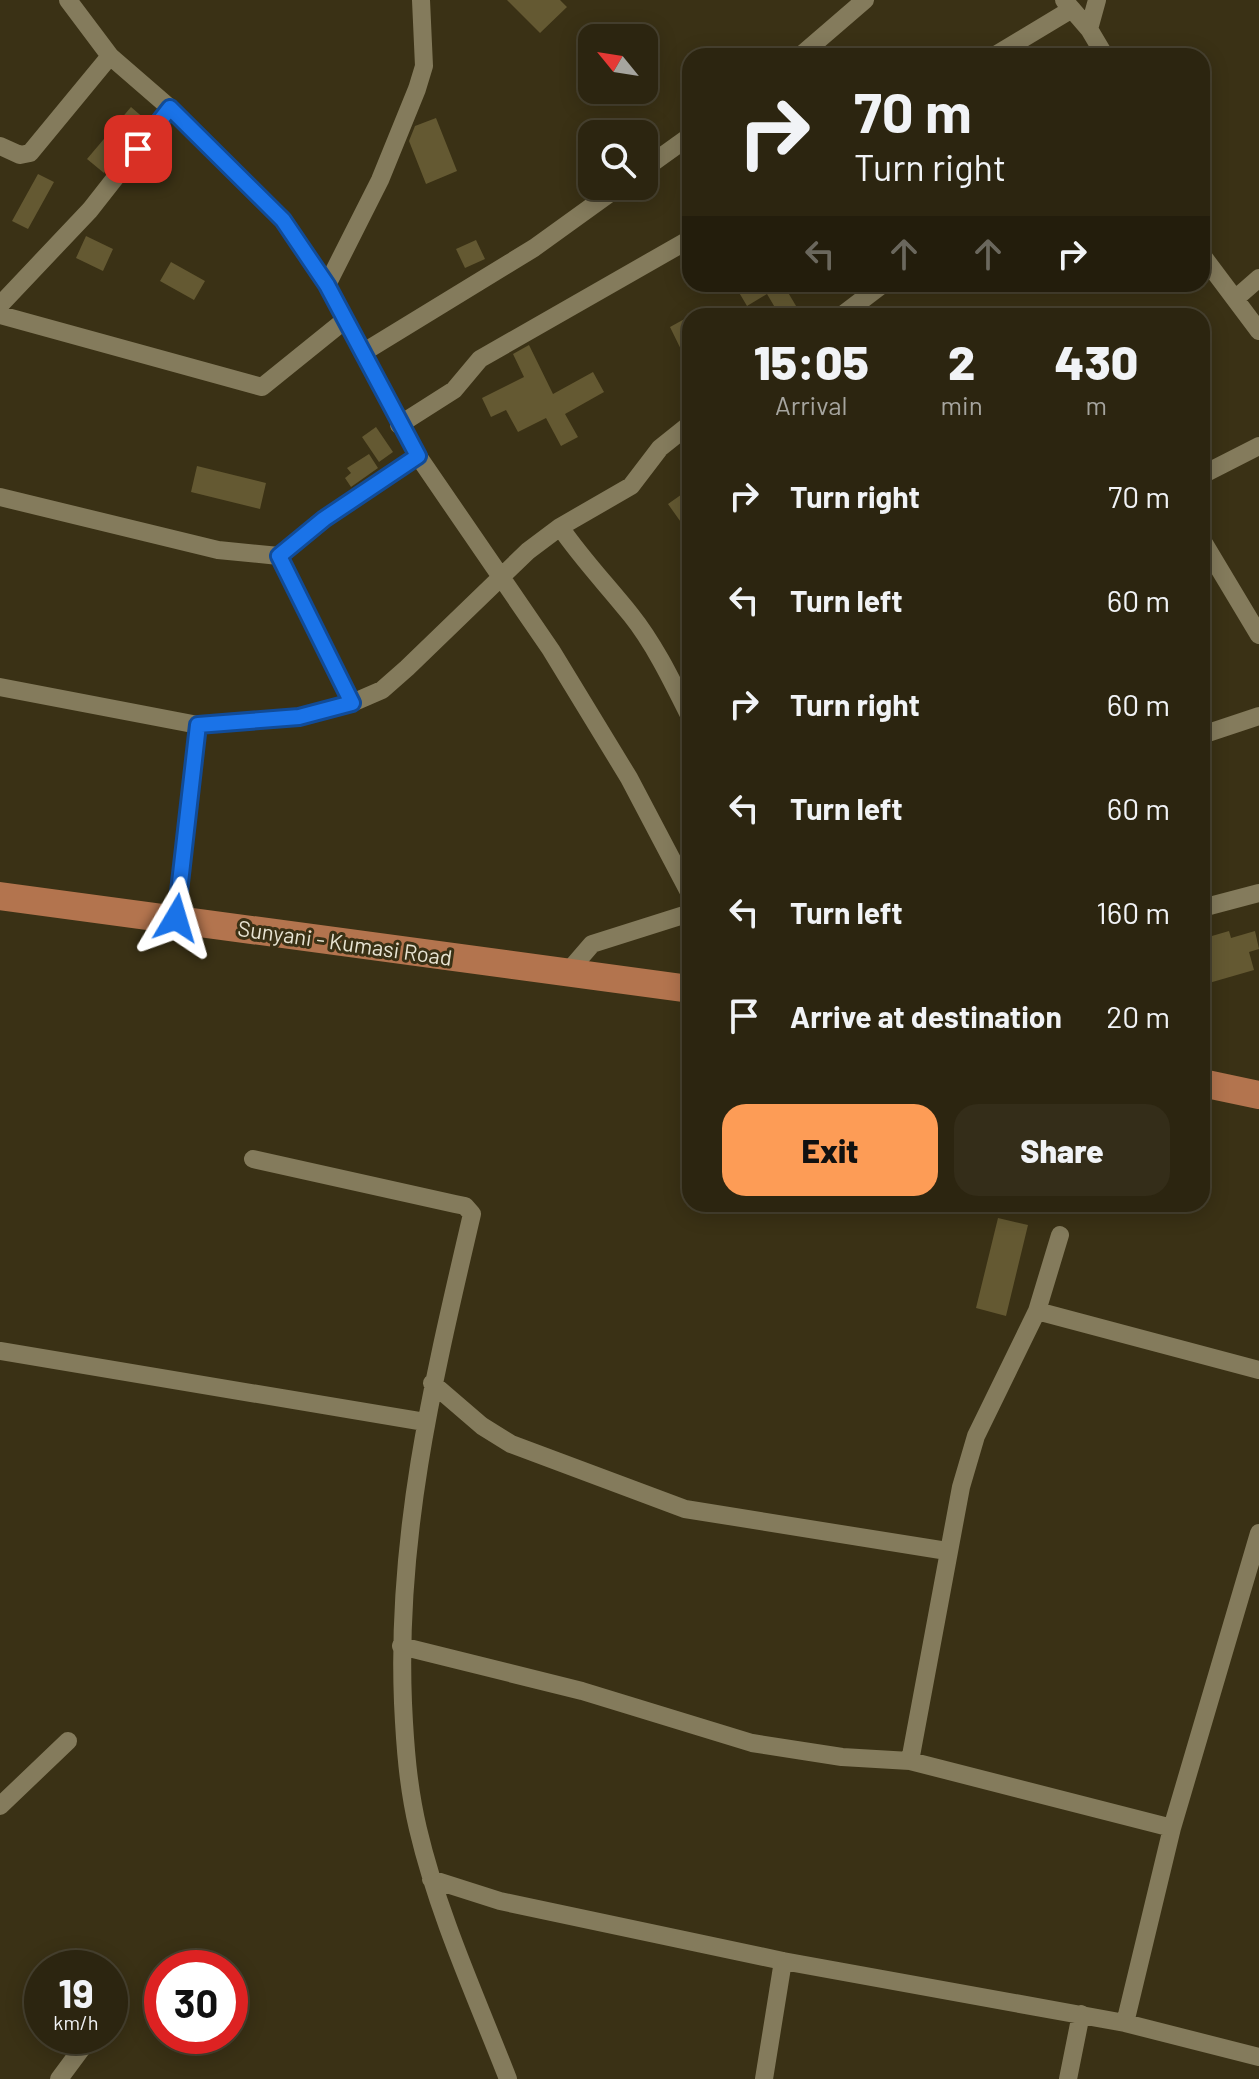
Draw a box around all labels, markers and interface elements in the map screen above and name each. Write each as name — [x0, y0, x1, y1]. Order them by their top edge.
north arrow — [578, 24, 658, 104]
map controls — [578, 24, 658, 200]
text: 70 m — [854, 77, 972, 144]
icon: right — [722, 80, 826, 184]
pin — [104, 115, 172, 183]
button: search — [578, 120, 658, 200]
icon: arrive — [116, 127, 160, 171]
text: Turn right — [854, 145, 1006, 188]
icon: left — [798, 232, 842, 276]
icon: ahead — [882, 232, 926, 276]
icon: ahead — [966, 232, 1010, 276]
icon: right — [1050, 232, 1094, 276]
text: 15:05 — [754, 332, 869, 390]
text: 2 — [948, 332, 975, 390]
text: 430 — [1054, 332, 1138, 390]
text: Arrival — [775, 389, 848, 420]
text: min — [941, 389, 983, 420]
text: m — [1086, 389, 1107, 420]
icon: right — [722, 474, 766, 518]
text: Turn right — [790, 478, 920, 514]
text: 70 m — [1108, 478, 1170, 514]
icon: left — [722, 578, 766, 622]
text: Turn left — [790, 582, 903, 618]
text: 60 m — [1107, 582, 1170, 618]
icon: right — [722, 682, 766, 726]
text: Turn right — [790, 686, 920, 722]
text: 60 m — [1107, 686, 1170, 722]
icon: left — [722, 786, 766, 830]
text: Turn left — [790, 790, 903, 826]
text: 60 m — [1107, 790, 1170, 826]
position arrow — [134, 876, 218, 960]
icon: left — [722, 890, 766, 934]
text: Turn left — [790, 894, 903, 930]
text: 160 m — [1096, 894, 1170, 930]
street label: Sunyani - Kumasi Road — [236, 914, 454, 970]
icon: arrive — [722, 994, 766, 1038]
text: Arrive at destination — [790, 998, 1062, 1034]
text: 20 m — [1106, 998, 1170, 1034]
button: Exit — [722, 1104, 938, 1196]
button: Share — [954, 1104, 1170, 1196]
speed limit sign: 30 — [144, 1950, 248, 2054]
text: 19 — [58, 1968, 94, 2016]
text: km/h — [53, 2010, 99, 2034]

